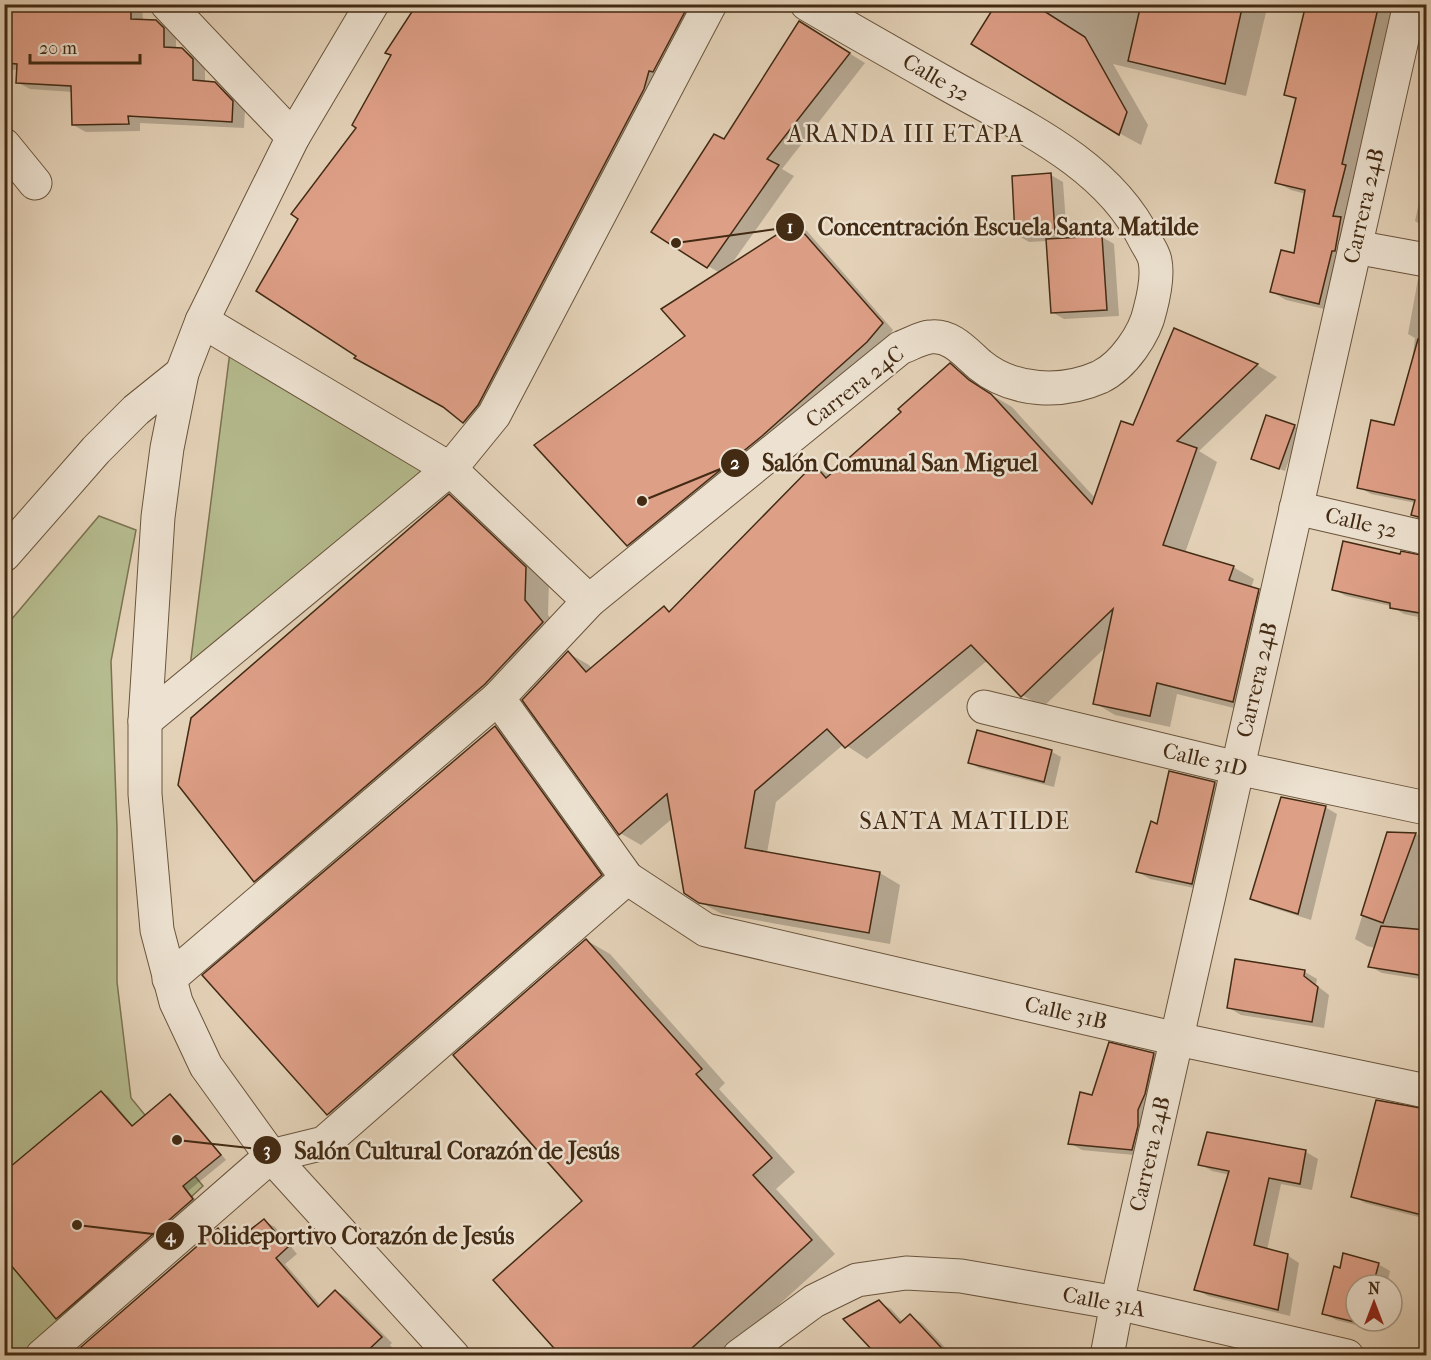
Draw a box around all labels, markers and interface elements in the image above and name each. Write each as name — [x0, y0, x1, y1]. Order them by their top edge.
scale bar — [30, 27, 140, 65]
text: 20 m — [39, 38, 77, 59]
street label: Calle 32 — [898, 49, 974, 107]
district label: ARANDA III ETAPA — [786, 120, 1025, 148]
street label: Carrera 24B — [1338, 146, 1390, 266]
callout: Concentración Escuela Santa Matilde — [775, 206, 1211, 248]
text: Concentración Escuela Santa Matilde — [817, 213, 1199, 241]
text: 1 — [787, 217, 793, 238]
street label: Carrera 24C — [801, 340, 909, 434]
callout: Salón Comunal San Miguel — [720, 442, 1050, 484]
text: Salón Comunal San Miguel — [762, 449, 1038, 477]
text: 2 — [730, 453, 740, 474]
street label: Calle 32 — [1323, 502, 1399, 544]
street label: Carrera 24B — [1231, 620, 1283, 740]
street label: Calle 31D — [1160, 738, 1250, 782]
district label: SANTA MATILDE — [859, 807, 1071, 835]
street label: Calle 31B — [1022, 991, 1110, 1035]
street label: Carrera 24B — [1124, 1094, 1176, 1214]
callout: Salón Cultural Corazón de Jesús — [252, 1129, 632, 1171]
text: Salón Cultural Corazón de Jesús — [294, 1137, 620, 1165]
text: 3 — [263, 1140, 271, 1161]
callout: Polideportivo Corazón de Jesús — [155, 1215, 526, 1257]
text: Polideportivo Corazón de Jesús — [198, 1222, 515, 1250]
text: 4 — [164, 1226, 177, 1247]
north arrow — [1344, 1273, 1404, 1333]
text: N — [1368, 1279, 1381, 1298]
street label: Calle 31A — [1060, 1281, 1148, 1323]

